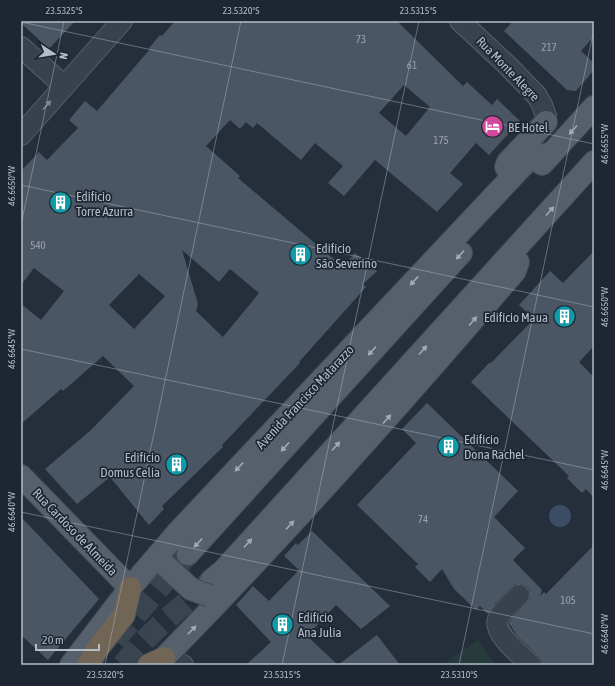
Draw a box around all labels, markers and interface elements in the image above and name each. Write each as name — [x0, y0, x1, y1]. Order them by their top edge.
text: 23.5325°S — [46, 5, 82, 16]
text: 23.5320°S — [223, 5, 259, 16]
text: 23.5315°S — [400, 5, 436, 16]
house number: 73 — [356, 33, 366, 45]
north arrow — [34, 34, 74, 74]
street label: Rua Monte Alegre — [473, 34, 543, 104]
house number: 217 — [541, 41, 557, 53]
text: N — [57, 52, 70, 61]
house number: 61 — [407, 59, 417, 71]
one-way arrow — [42, 101, 51, 110]
hotel icon: BE Hotel — [479, 114, 505, 140]
place label: BE Hotel — [508, 120, 549, 135]
text: 46.6655°W — [599, 123, 610, 164]
one-way arrow — [568, 125, 578, 135]
house number: 175 — [433, 134, 449, 146]
text: 46.6650°W — [6, 165, 17, 206]
place label: Edifício Torre Azurra — [76, 189, 133, 219]
building icon: Edifício Torre Azurra — [47, 190, 73, 216]
one-way arrow — [545, 206, 555, 216]
house number: 540 — [30, 239, 46, 251]
place label: Edifício São Severino — [316, 241, 377, 271]
building icon: Edifício São Severino — [287, 242, 313, 268]
one-way arrow — [455, 249, 464, 260]
one-way arrow — [410, 276, 419, 286]
text: 46.6650°W — [599, 286, 610, 327]
building icon: Edifício Maua — [551, 304, 577, 330]
place label: Edifício Maua — [484, 310, 548, 325]
one-way arrow — [468, 315, 477, 326]
text: 46.6645°W — [6, 328, 17, 369]
street label: Avenida Francisco Matarazzo — [253, 342, 357, 452]
one-way arrow — [418, 345, 428, 355]
one-way arrow — [368, 346, 377, 356]
one-way arrow — [382, 414, 391, 423]
place label: Edifício Dona Rachel — [464, 432, 525, 462]
building icon: Edifício Dona Rachel — [436, 433, 462, 459]
one-way arrow — [331, 441, 340, 452]
one-way arrow — [280, 442, 290, 452]
text: 46.6645°W — [599, 449, 610, 490]
place label: Edifício Domus Celia — [100, 450, 160, 480]
building icon: Edifício Domus Celia — [163, 451, 189, 477]
one-way arrow — [234, 462, 244, 472]
street label: Rua Cardoso de Almeida — [30, 485, 120, 579]
text: 46.6640°W — [6, 491, 17, 532]
house number: 74 — [418, 513, 428, 525]
one-way arrow — [285, 520, 295, 530]
one-way arrow — [244, 537, 253, 548]
one-way arrow — [193, 538, 202, 548]
house number: 105 — [560, 594, 576, 606]
place label: Edifício Ana Julia — [298, 610, 341, 640]
building icon: Edifício Ana Julia — [269, 611, 295, 637]
text: 46.6640°W — [599, 613, 610, 654]
one-way arrow — [187, 625, 197, 635]
scale bar — [36, 626, 99, 652]
text: 20 m — [42, 633, 64, 647]
text: 23.5320°S — [87, 669, 123, 680]
text: 23.5315°S — [264, 669, 300, 680]
text: 23.5310°S — [441, 669, 477, 680]

